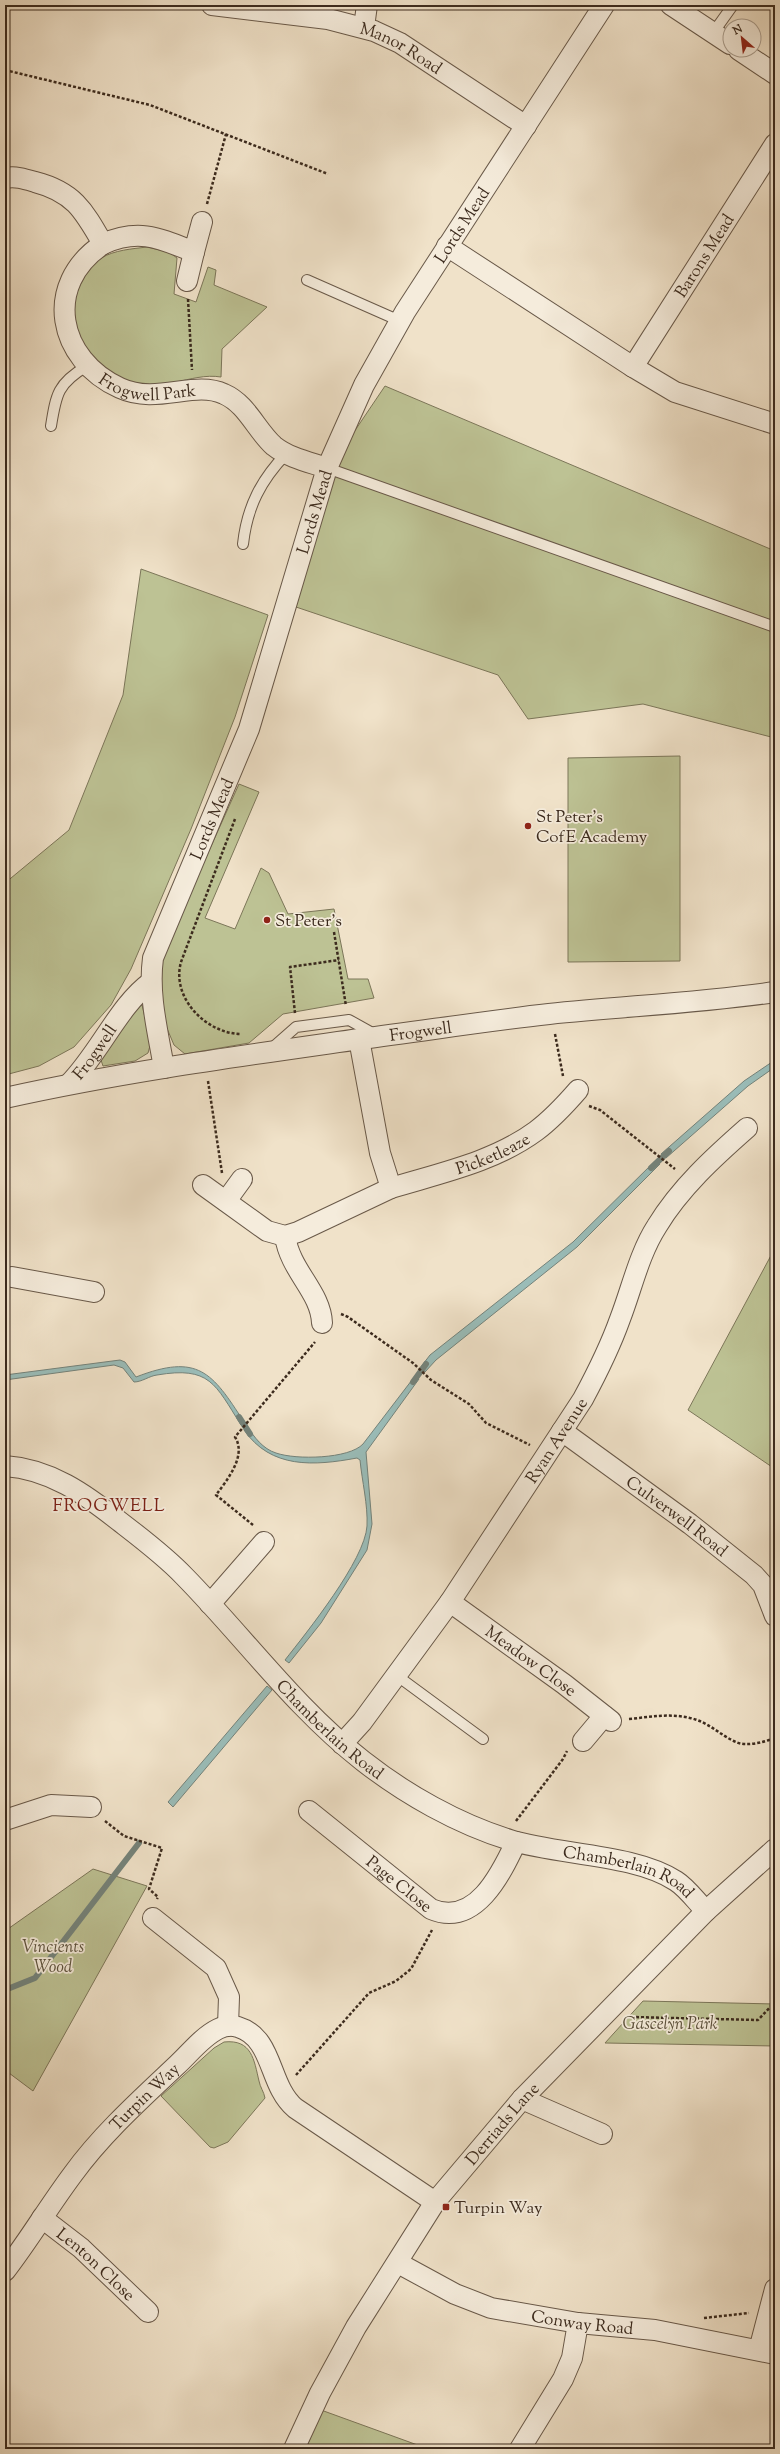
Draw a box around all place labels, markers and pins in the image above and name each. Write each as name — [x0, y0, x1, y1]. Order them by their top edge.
place label: St Peter's CofE Academy — [536, 806, 648, 850]
marker: St Peter's CofE Academy — [523, 821, 533, 831]
place label: St Peter's — [275, 910, 342, 934]
marker: St Peter's — [262, 915, 272, 925]
place label: Turpin Way — [454, 2197, 543, 2221]
marker: Turpin Way — [441, 2202, 451, 2212]

